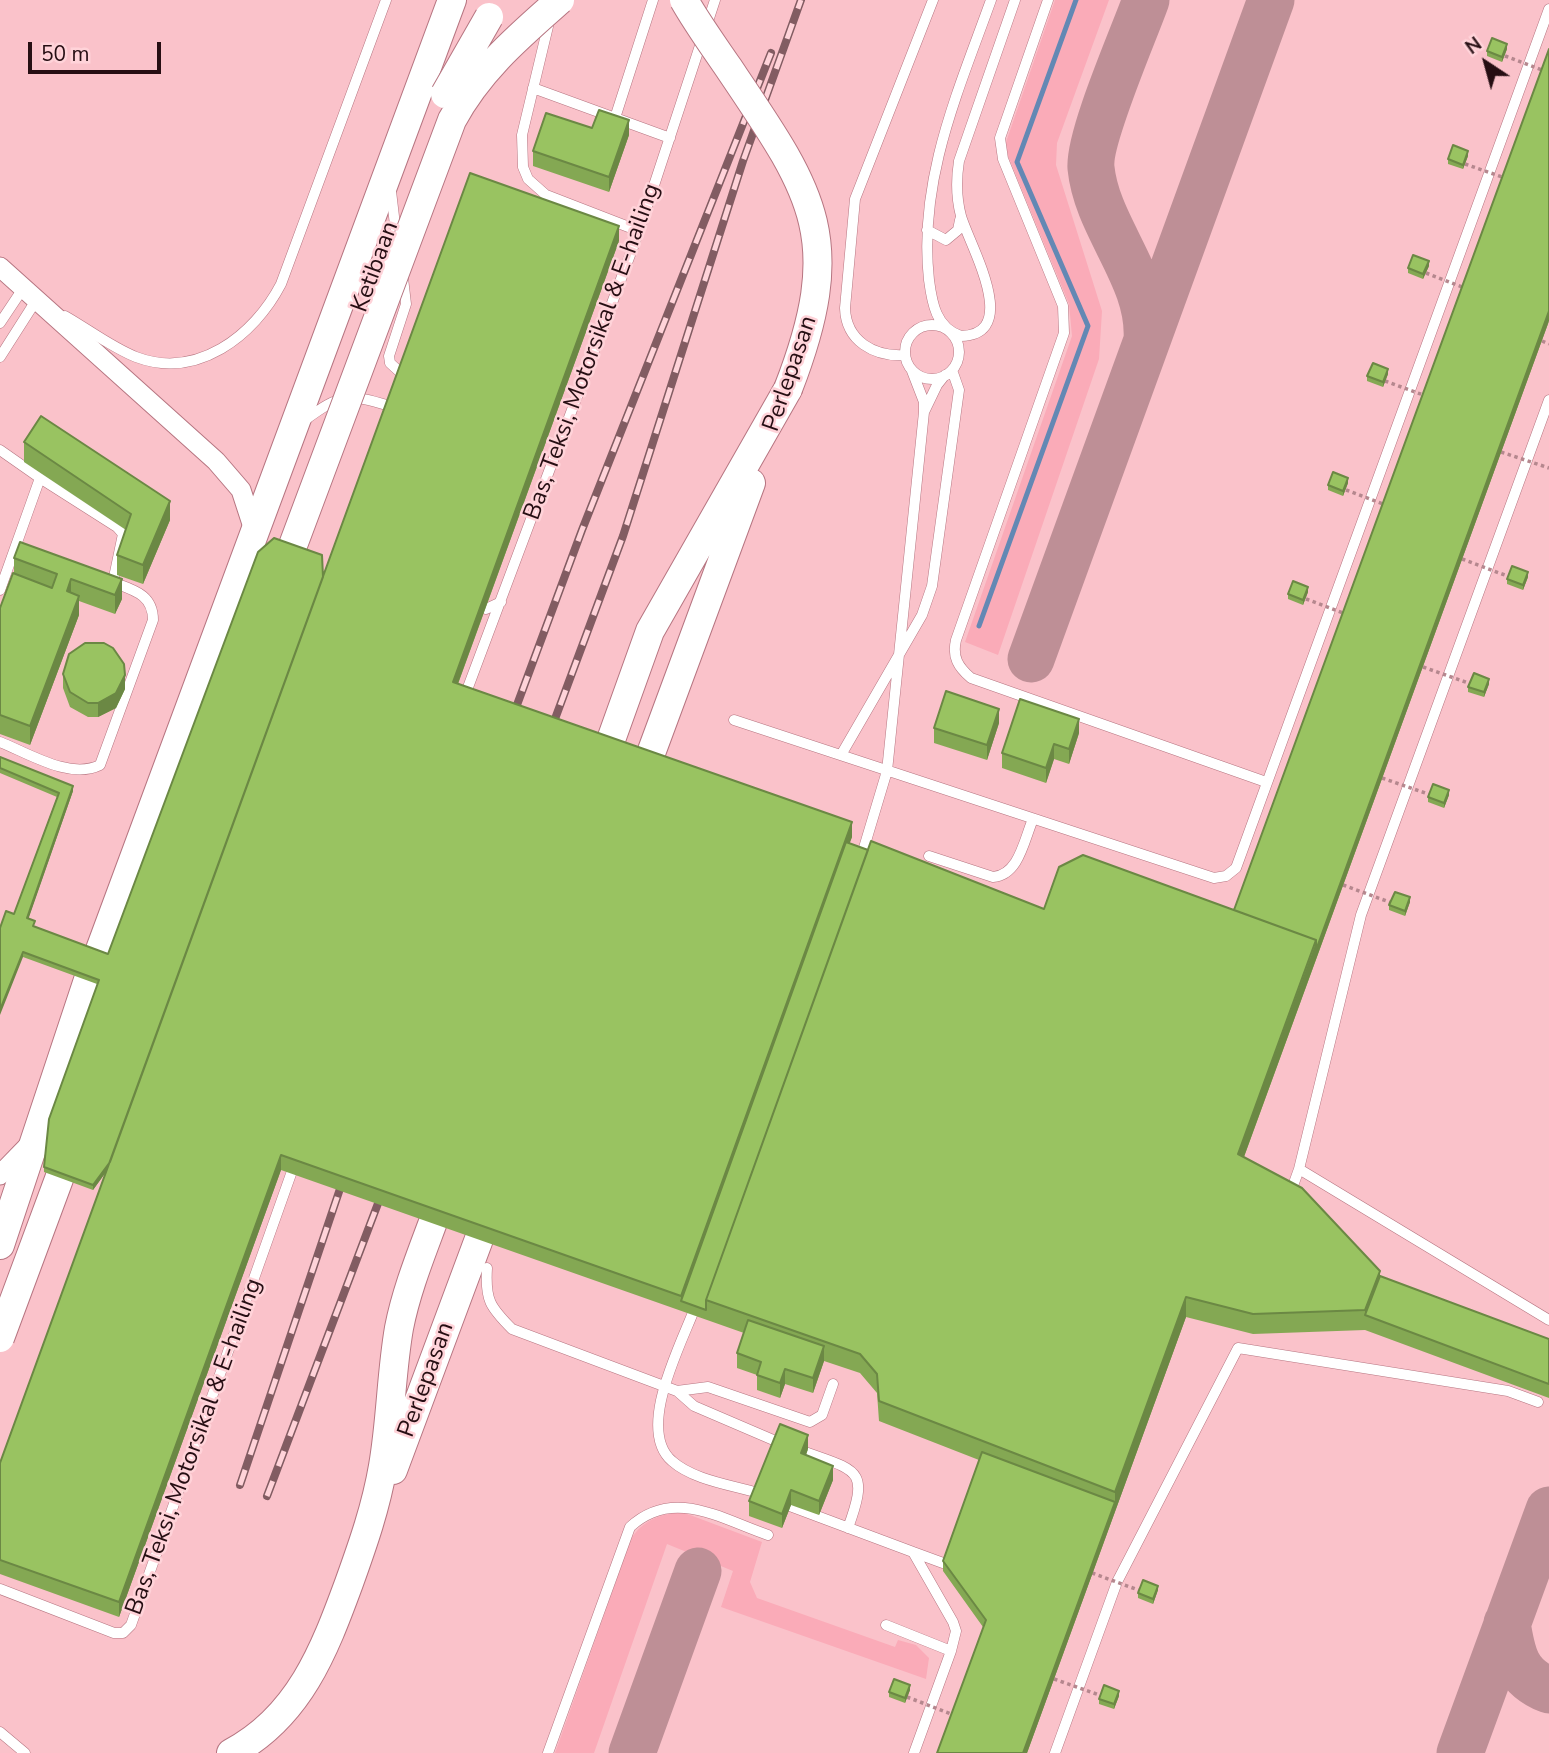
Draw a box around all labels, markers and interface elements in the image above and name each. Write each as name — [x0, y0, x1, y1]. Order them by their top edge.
scale bar — [32, 28, 164, 72]
north arrow — [1451, 28, 1521, 98]
text: N — [1460, 31, 1487, 61]
text: 50 m — [41, 40, 90, 68]
street label: Bas, Teksi, Motorsikal & E-hailing — [519, 180, 667, 524]
street label: Ketibaan — [346, 218, 406, 316]
street label: Perlepasan — [758, 312, 824, 436]
street label: Bas, Teksi, Motorsikal & E-hailing — [121, 1275, 269, 1619]
street label: Perlepasan — [393, 1319, 461, 1441]

